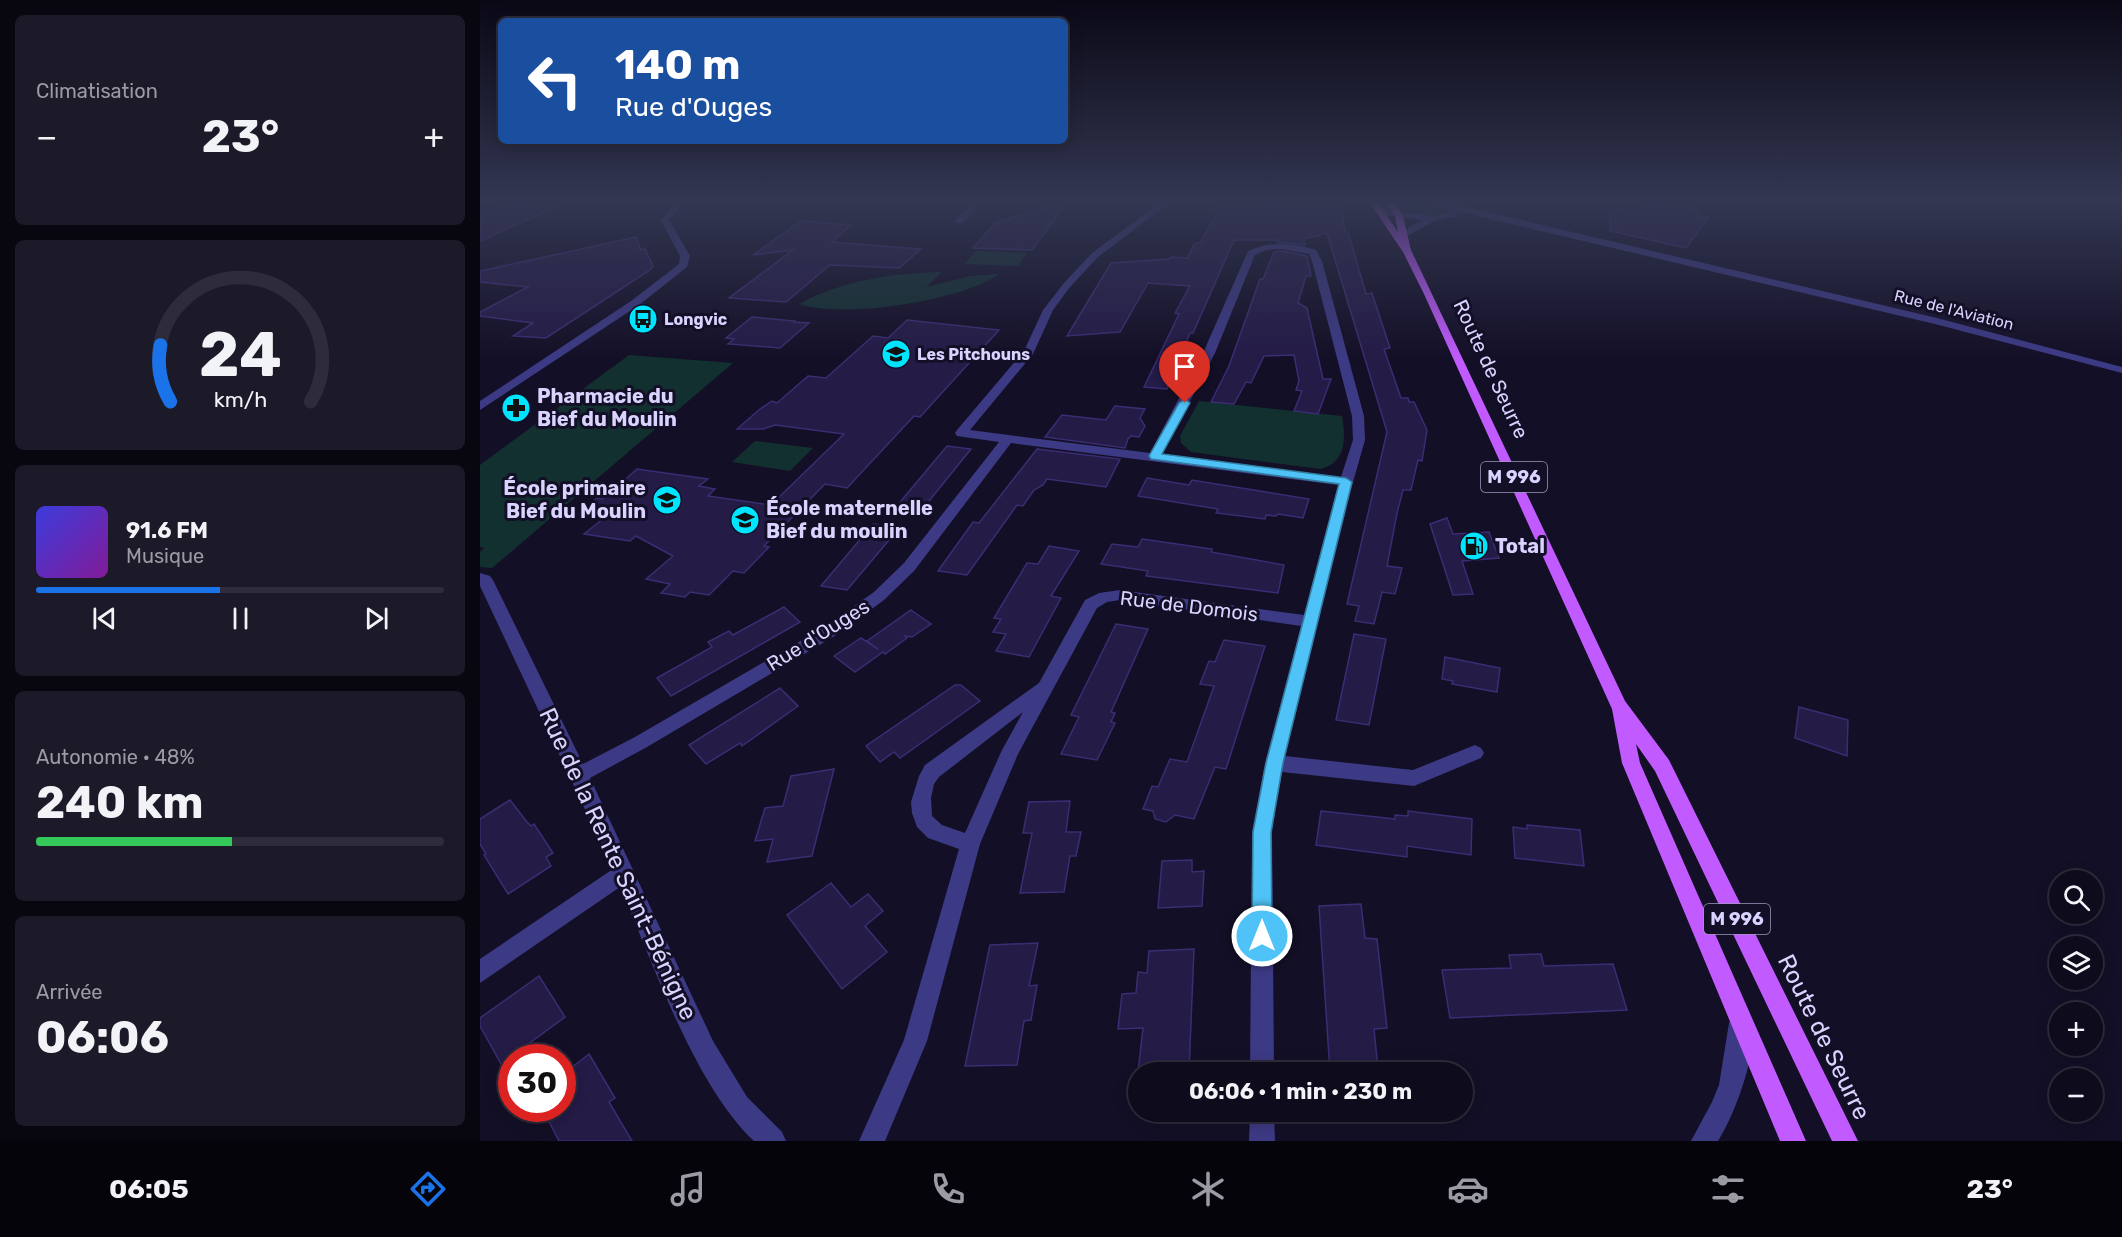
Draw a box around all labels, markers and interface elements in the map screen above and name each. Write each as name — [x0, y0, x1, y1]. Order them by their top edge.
text: 140 m — [615, 40, 741, 90]
icon: left — [516, 42, 594, 120]
text: Climatisation — [36, 79, 158, 103]
text: Rue d'Ouges — [615, 91, 772, 123]
text: 23° — [202, 110, 279, 163]
text: − — [36, 117, 57, 156]
text: + — [423, 117, 444, 156]
street label: Rue de l'Aviation — [1892, 286, 2016, 334]
street label: Route de Seurre — [1448, 296, 1534, 442]
bus stop icon: Longvic — [627, 303, 659, 335]
place label: Longvic — [664, 310, 727, 329]
text: 24 — [199, 318, 281, 392]
school or university icon: Les Pitchouns — [880, 338, 912, 370]
pin — [1159, 341, 1210, 403]
place label: Les Pitchouns — [917, 345, 1030, 364]
icon: arrive — [1168, 350, 1201, 383]
place label: Pharmacie du Bief du Moulin — [537, 384, 677, 431]
text: km/h — [213, 388, 267, 413]
pharmacy icon: Pharmacie du Bief du Moulin — [500, 392, 532, 424]
road number: M 996 — [1481, 462, 1547, 492]
place label: École primaire Bief du Moulin — [503, 476, 646, 523]
school or university icon: École primaire Bief du Moulin — [651, 484, 683, 516]
place label: École maternelle Bief du moulin — [766, 496, 933, 543]
school or university icon: École maternelle Bief du moulin — [729, 504, 761, 536]
text: 91.6 FM — [126, 517, 208, 544]
fuel station icon: Total — [1458, 530, 1490, 562]
place label: Total — [1495, 534, 1545, 558]
text: Musique — [126, 544, 204, 568]
street label: Rue de Domois — [1119, 586, 1259, 626]
street label: Rue d'Ouges — [762, 594, 874, 676]
icon: previous — [88, 602, 121, 635]
icon: pause — [224, 602, 257, 635]
icon: next — [360, 602, 393, 635]
street label: Rue de la Rente Saint-Bénigne — [533, 703, 703, 1025]
text: Autonomie · 48% — [36, 745, 195, 769]
text: 240 km — [36, 776, 204, 829]
map controls — [2049, 870, 2103, 1122]
button: search — [2049, 870, 2103, 924]
position arrow — [1230, 904, 1294, 968]
road number: M 996 — [1704, 904, 1770, 934]
button: layers — [2049, 936, 2103, 990]
street label: Route de Seurre — [1772, 950, 1876, 1124]
text: Arrivée — [36, 980, 103, 1004]
button: + — [2049, 1002, 2103, 1056]
text: 06:06 — [36, 1011, 169, 1064]
speed limit sign: 30 — [498, 1044, 576, 1122]
button: − — [2049, 1068, 2103, 1122]
text: 06:06 · 1 min · 230 m — [1189, 1078, 1412, 1105]
icon: directions — [407, 1168, 449, 1210]
icon: music — [667, 1168, 709, 1210]
icon: phone — [927, 1168, 969, 1210]
icon: climate — [1187, 1168, 1229, 1210]
icon: car — [1447, 1168, 1489, 1210]
icon: filters — [1707, 1168, 1749, 1210]
text: 06:05 — [109, 1173, 189, 1205]
text: 23° — [1967, 1173, 2013, 1205]

